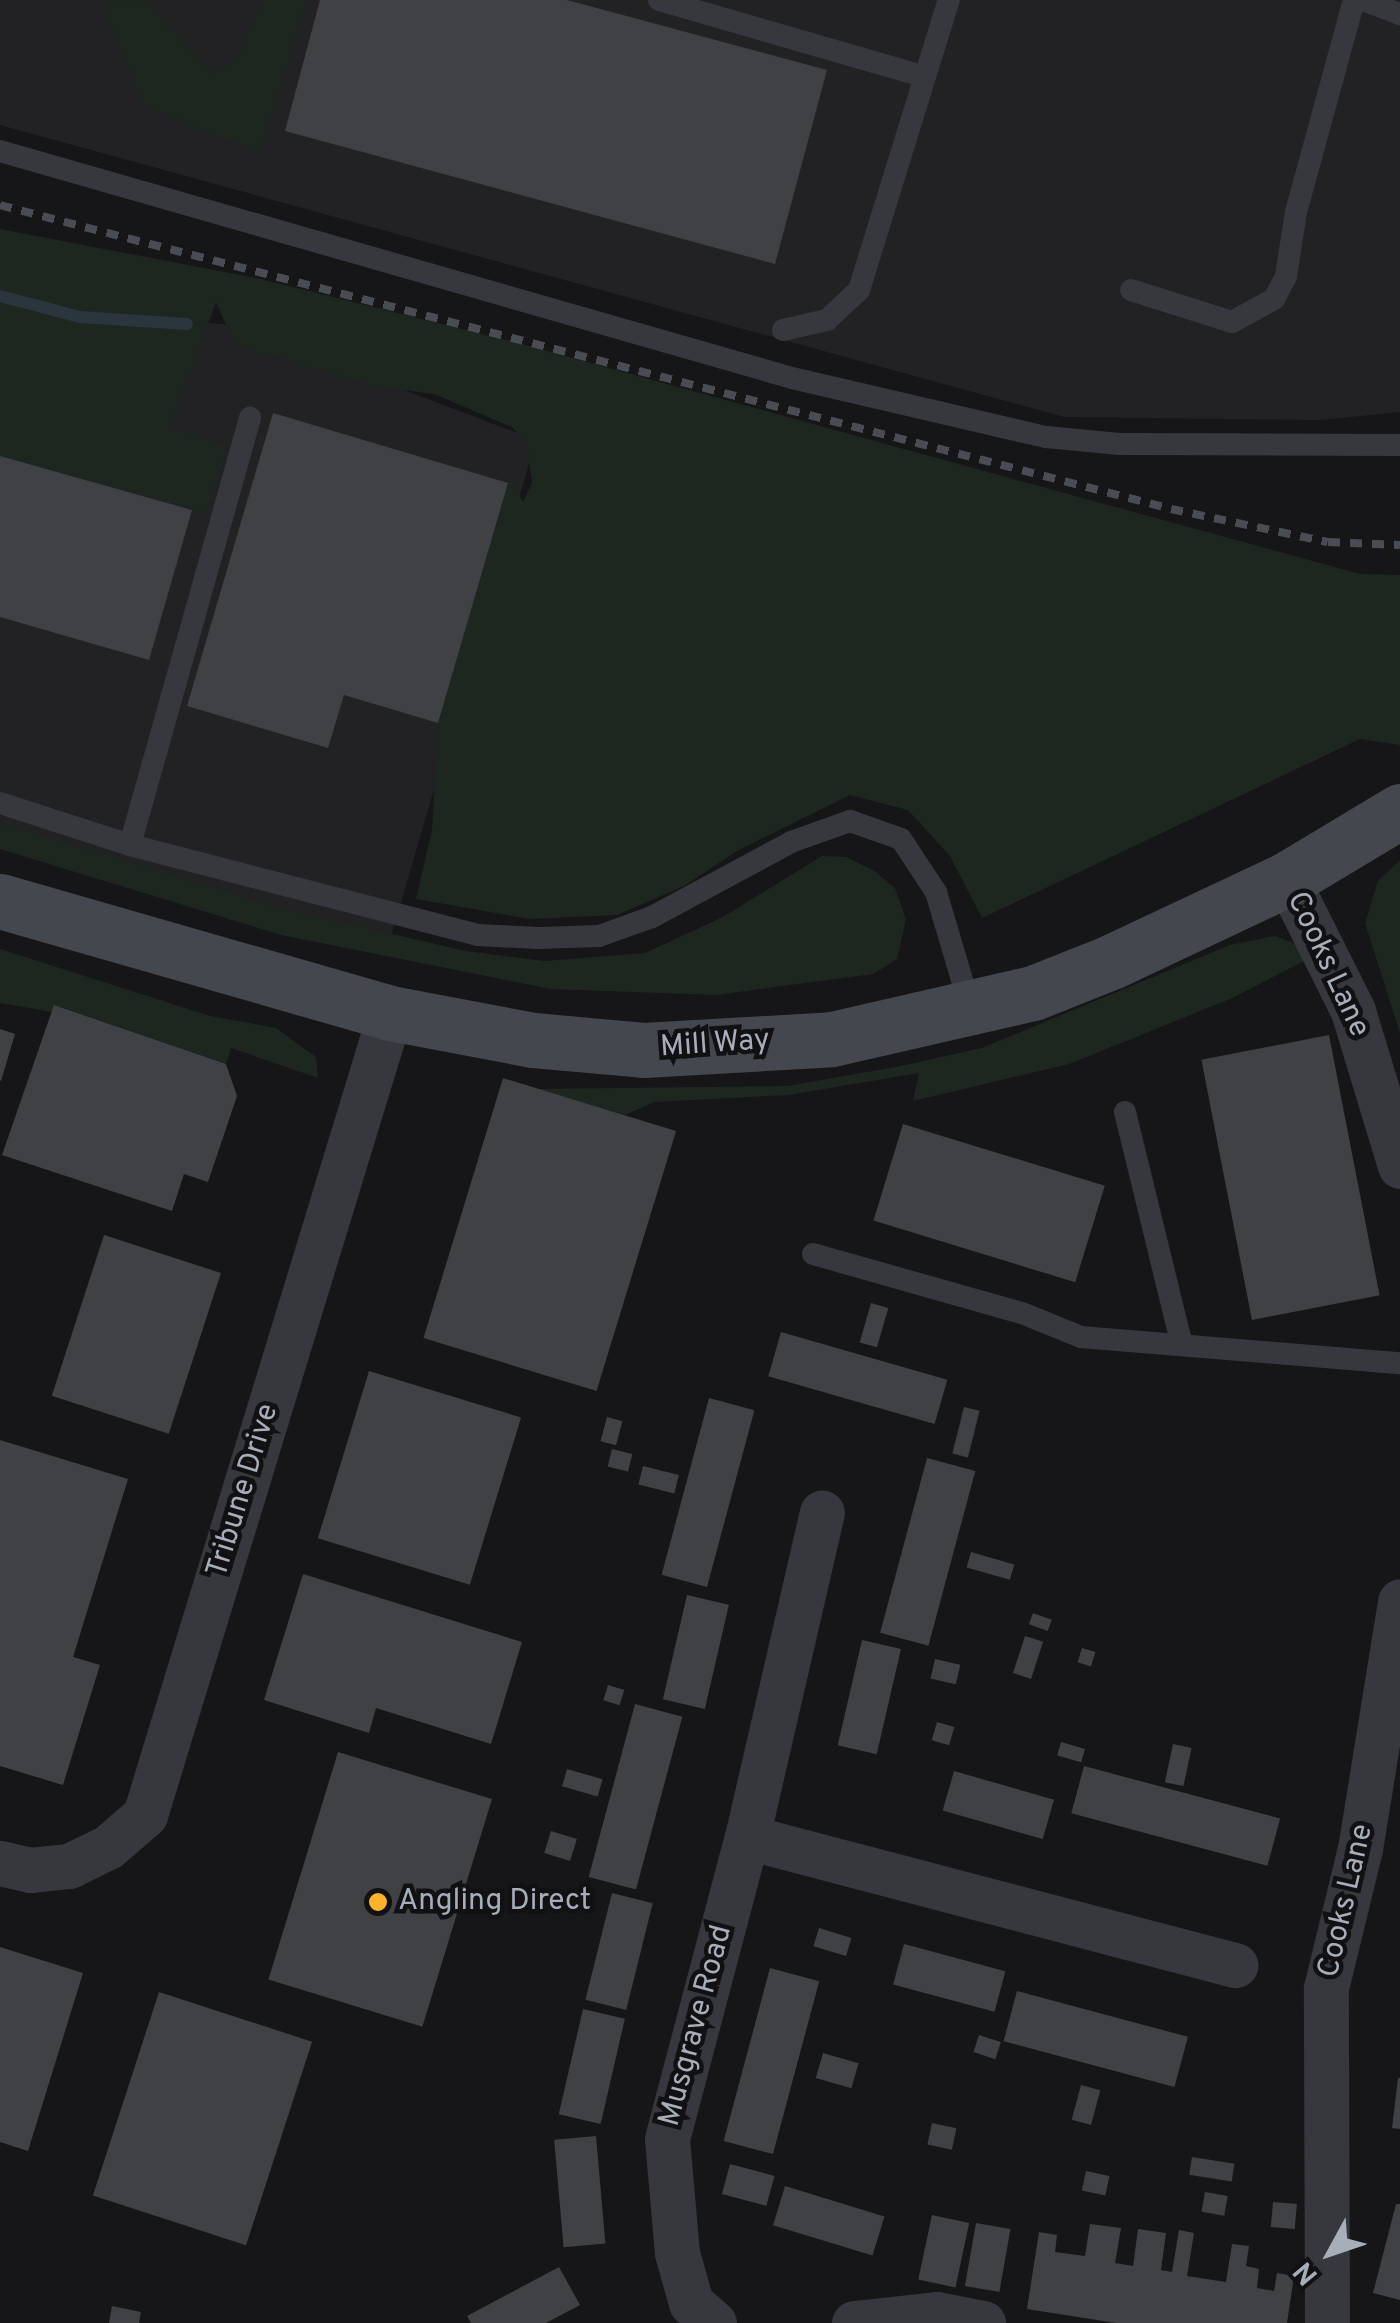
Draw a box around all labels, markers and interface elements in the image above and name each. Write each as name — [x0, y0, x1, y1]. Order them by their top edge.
street label: Cooks Lane — [1278, 887, 1376, 1043]
street label: Mill Way — [659, 1023, 771, 1067]
street label: Tribune Drive — [201, 1400, 287, 1582]
street label: Cooks Lane — [1312, 1821, 1382, 1981]
place label: Angling Direct — [398, 1884, 591, 1920]
marker: Angling Direct — [367, 1891, 389, 1913]
street label: Musgrave Road — [653, 1922, 741, 2130]
north arrow — [1280, 2203, 1380, 2303]
text: N — [1287, 2253, 1327, 2292]

